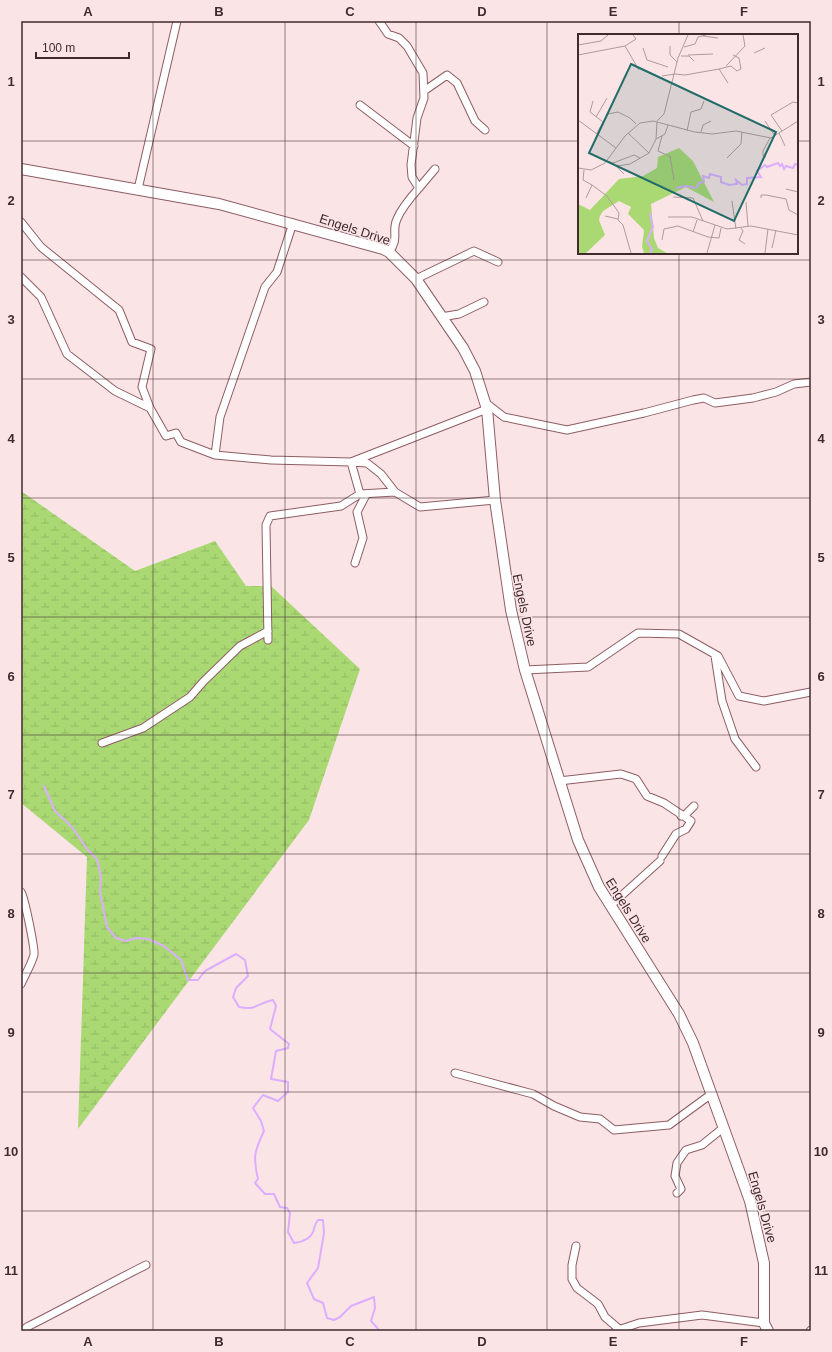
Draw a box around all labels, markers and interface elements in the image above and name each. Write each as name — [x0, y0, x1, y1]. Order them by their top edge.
text: A — [83, 4, 93, 19]
text: B — [214, 4, 224, 19]
text: C — [345, 4, 355, 19]
text: D — [477, 4, 487, 19]
text: E — [609, 4, 618, 19]
text: F — [740, 4, 748, 19]
scale bar — [36, 34, 129, 60]
inset map — [578, 34, 798, 254]
text: 100 m — [42, 41, 75, 55]
text: 1 — [7, 74, 15, 89]
text: 1 — [817, 74, 825, 89]
text: 2 — [7, 193, 15, 208]
text: 2 — [817, 193, 825, 208]
street label: Engels Drive — [317, 211, 392, 248]
text: 3 — [7, 312, 15, 327]
text: 3 — [817, 312, 825, 327]
text: 4 — [7, 431, 15, 446]
text: 4 — [817, 431, 825, 446]
text: 5 — [7, 550, 15, 565]
text: 5 — [817, 550, 825, 565]
street label: Engels Drive — [510, 572, 540, 648]
text: 6 — [7, 669, 15, 684]
text: 6 — [817, 669, 825, 684]
text: 7 — [7, 787, 15, 802]
text: 7 — [817, 787, 825, 802]
street label: Engels Drive — [603, 875, 654, 945]
text: 8 — [7, 906, 15, 921]
text: 8 — [817, 906, 825, 921]
text: 9 — [7, 1025, 15, 1040]
text: 9 — [817, 1025, 825, 1040]
text: 10 — [4, 1144, 18, 1159]
text: 10 — [814, 1144, 828, 1159]
street label: Engels Drive — [745, 1170, 780, 1245]
text: 11 — [4, 1263, 18, 1278]
text: 11 — [814, 1263, 828, 1278]
text: A — [83, 1334, 93, 1349]
text: B — [214, 1334, 224, 1349]
text: C — [345, 1334, 355, 1349]
text: D — [477, 1334, 487, 1349]
text: E — [609, 1334, 618, 1349]
text: F — [740, 1334, 748, 1349]

